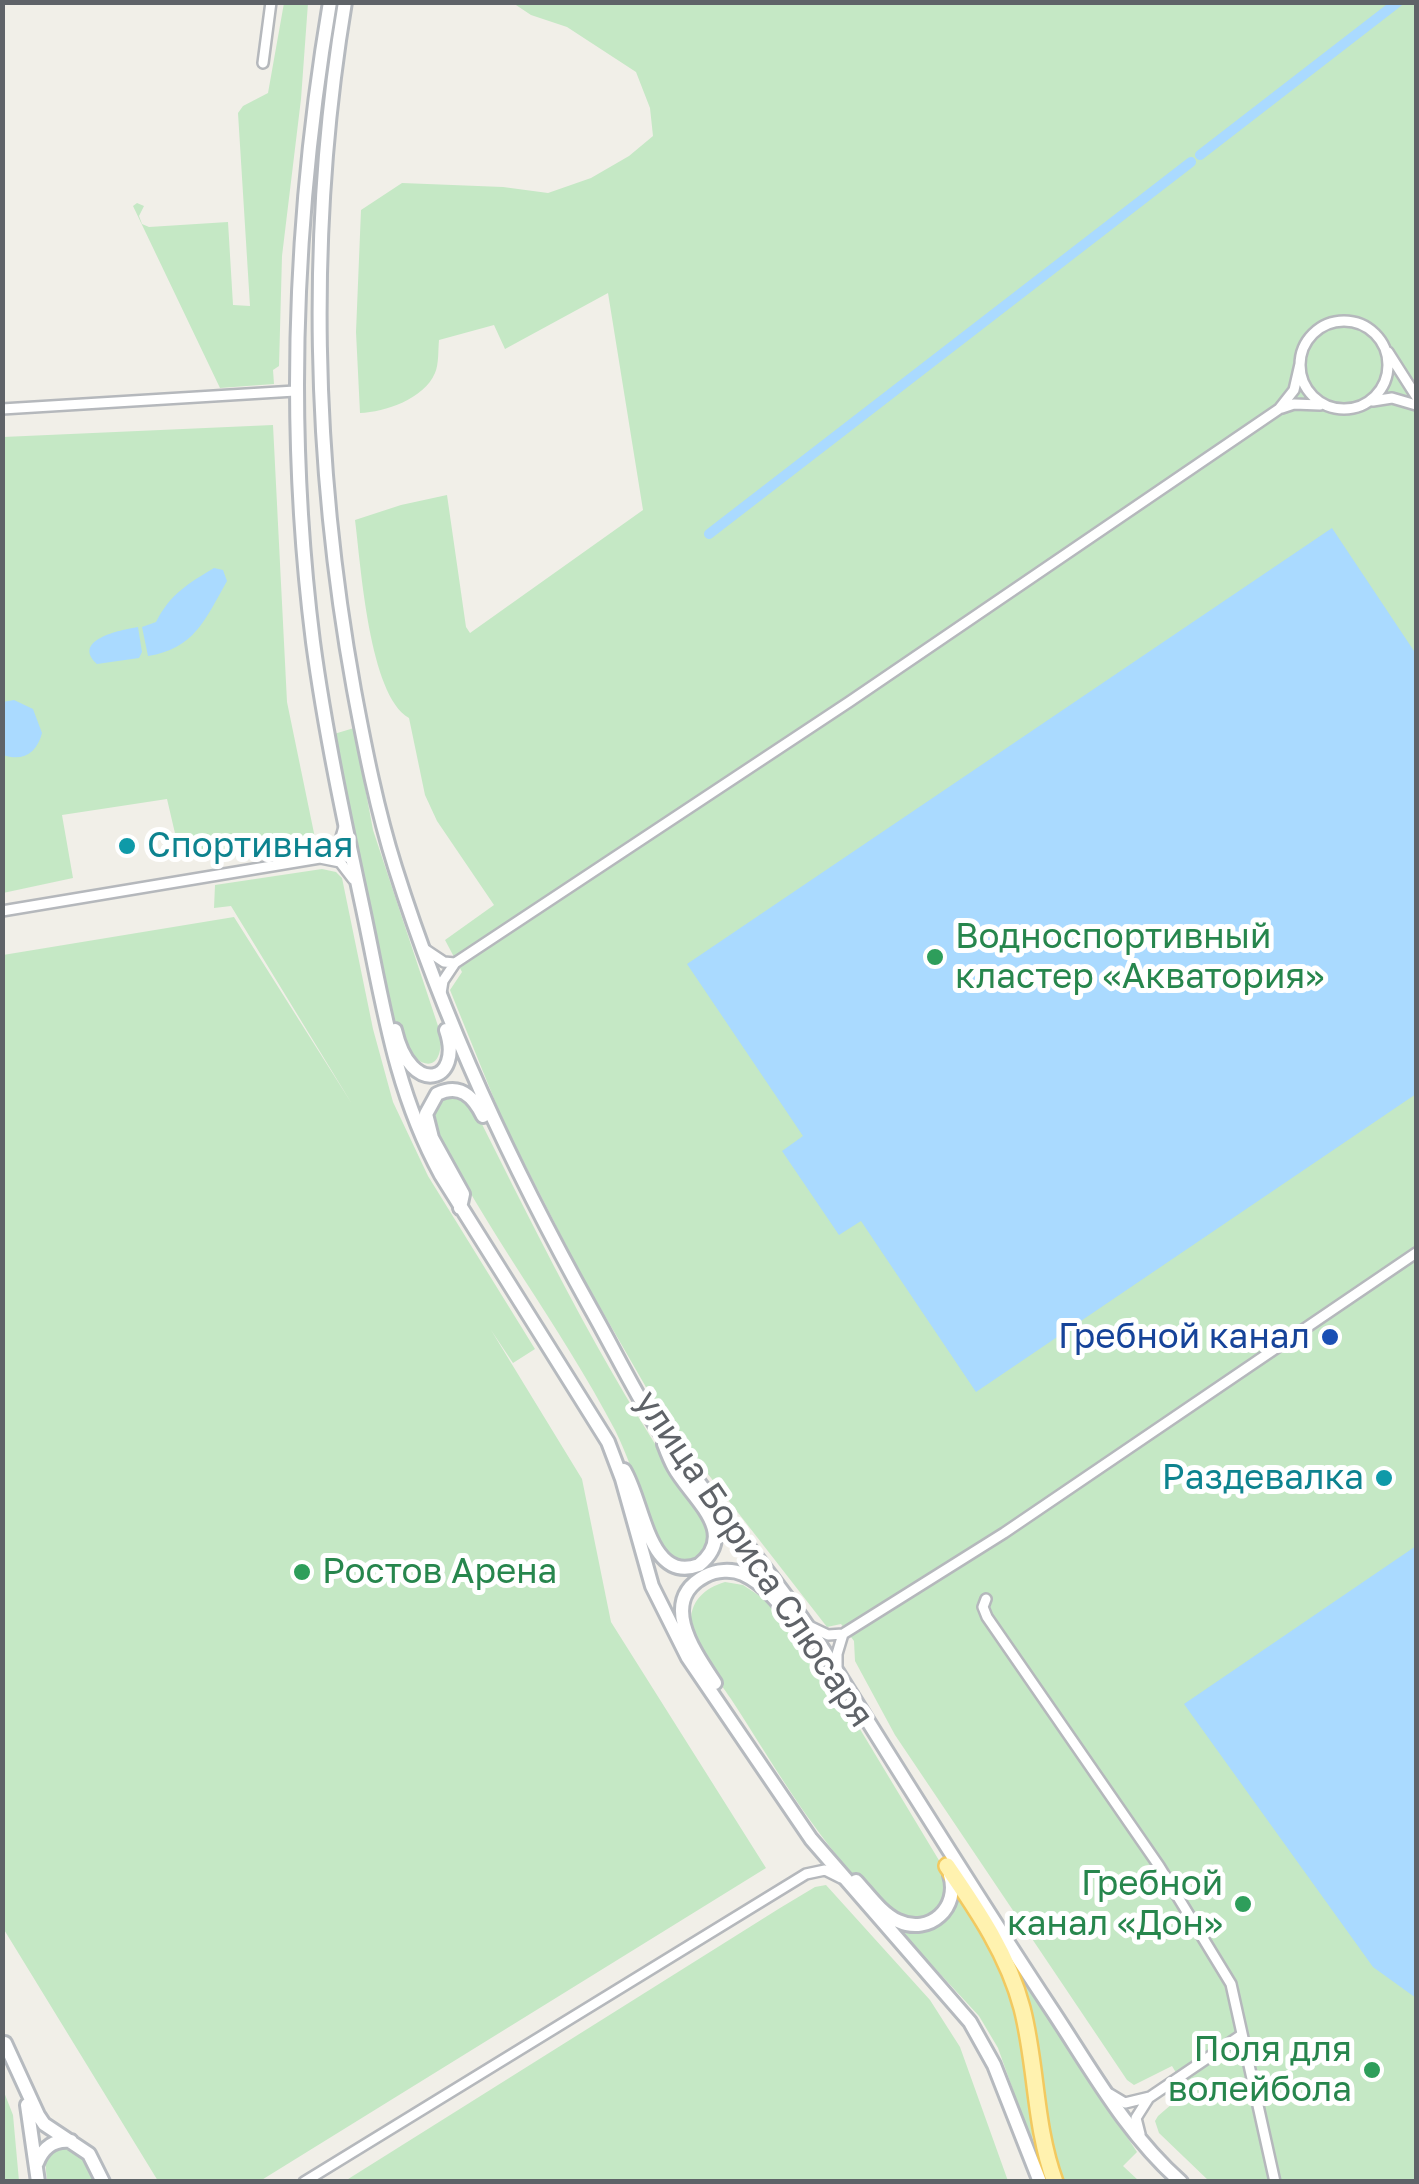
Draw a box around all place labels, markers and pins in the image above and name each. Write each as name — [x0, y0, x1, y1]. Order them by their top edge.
place label: Спортивная — [147, 825, 353, 867]
marker: Спортивная — [116, 835, 138, 857]
place label: Водноспортивный кластер «Акватория» — [955, 916, 1324, 998]
marker: Водноспортивный кластер «Акватория» — [924, 946, 946, 968]
place label: Гребной канал — [1058, 1316, 1310, 1358]
marker: Гребной канал — [1319, 1326, 1341, 1348]
place label: Раздевалка — [1162, 1457, 1364, 1499]
marker: Раздевалка — [1373, 1467, 1395, 1489]
place label: Ростов Арена — [322, 1551, 557, 1593]
marker: Ростов Арена — [291, 1561, 313, 1583]
place label: Гребной канал «Дон» — [1007, 1863, 1223, 1945]
marker: Гребной канал «Дон» — [1232, 1893, 1254, 1915]
place label: Поля для волейбола — [1168, 2029, 1352, 2111]
marker: Поля для волейбола — [1361, 2059, 1383, 2081]

